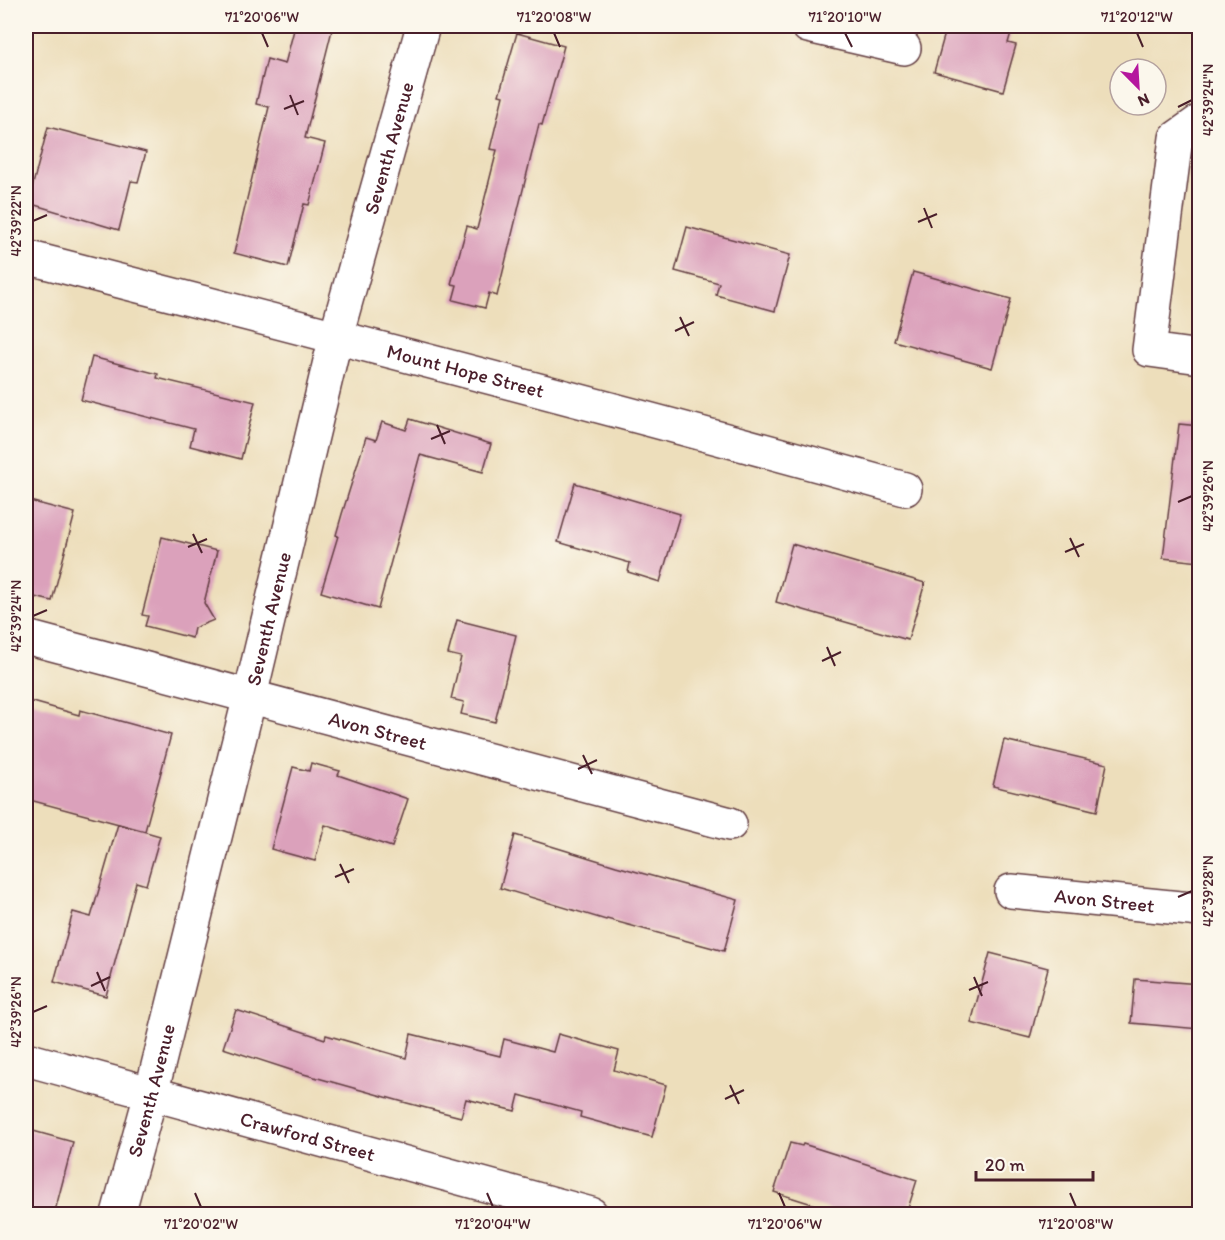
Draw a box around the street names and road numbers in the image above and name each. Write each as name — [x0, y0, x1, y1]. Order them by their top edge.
street label: Seventh Avenue — [359, 79, 419, 217]
street label: Mount Hope Street — [384, 339, 547, 403]
street label: Seventh Avenue — [241, 550, 296, 688]
street label: Avon Street — [326, 706, 430, 755]
street label: Avon Street — [1053, 883, 1156, 917]
street label: Seventh Avenue — [122, 1021, 180, 1160]
street label: Crawford Street — [237, 1106, 378, 1166]

